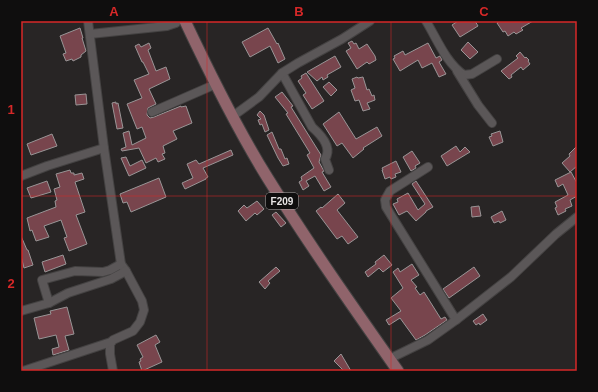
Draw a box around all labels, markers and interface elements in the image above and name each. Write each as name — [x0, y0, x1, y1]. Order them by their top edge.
text: A — [109, 4, 119, 19]
text: B — [294, 4, 304, 19]
text: C — [479, 4, 489, 19]
text: 1 — [7, 102, 15, 117]
road number: F209 — [266, 193, 298, 209]
text: 2 — [7, 276, 15, 291]

